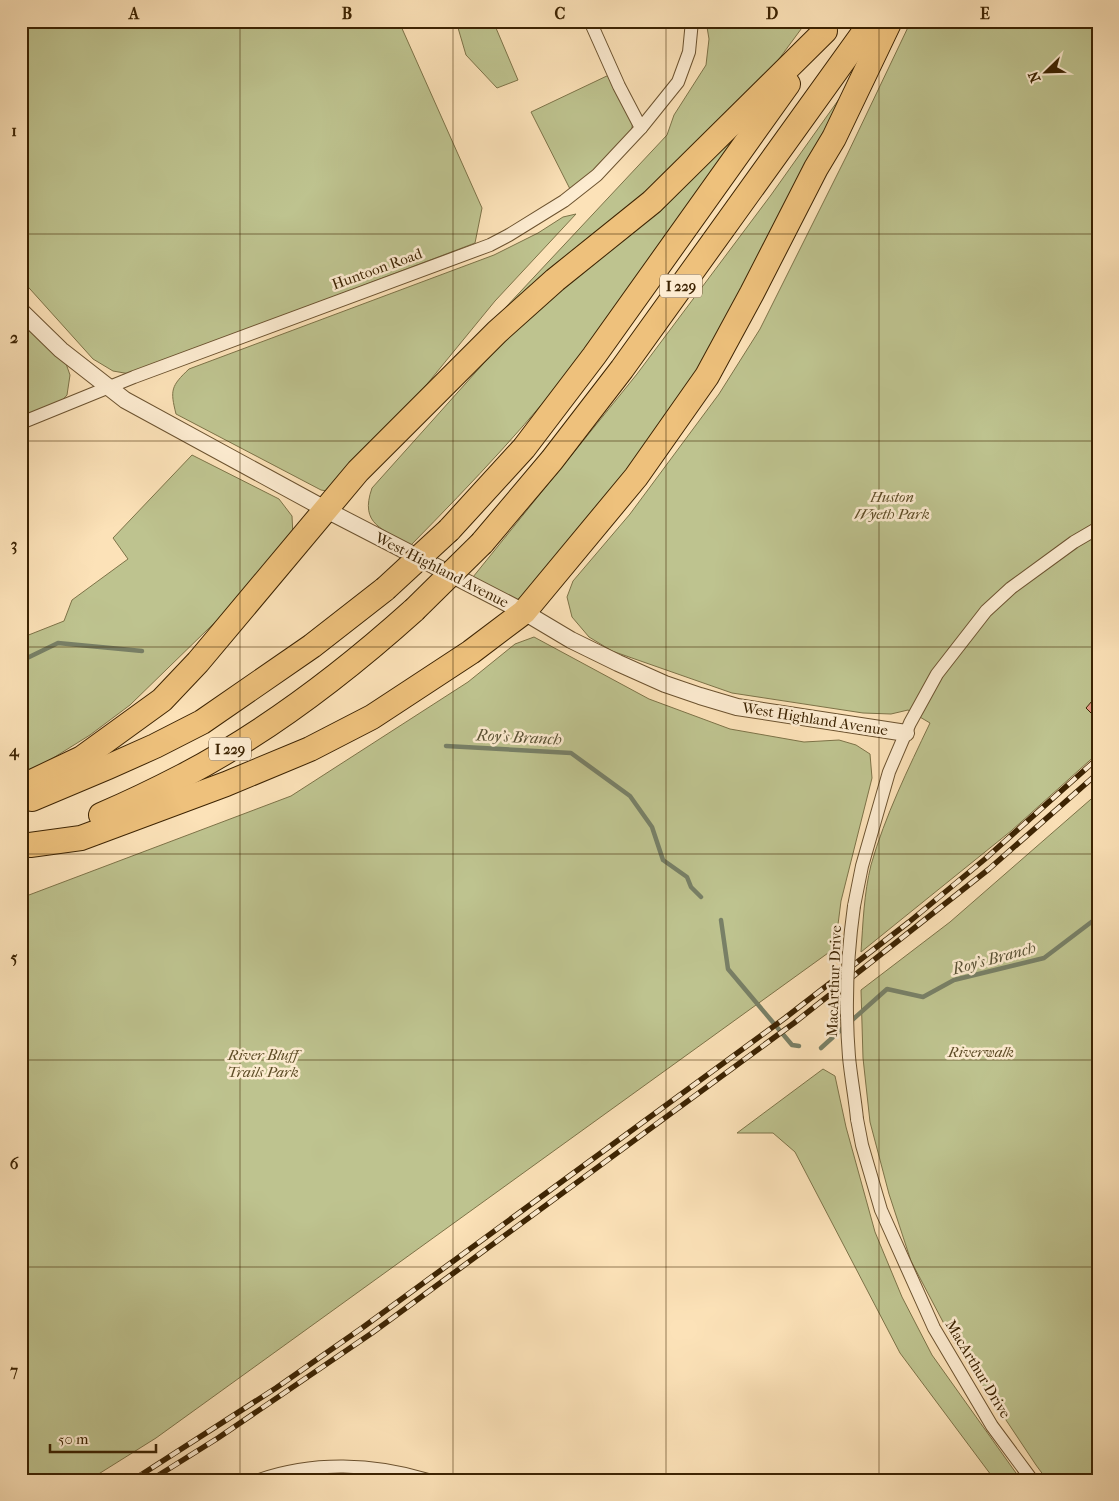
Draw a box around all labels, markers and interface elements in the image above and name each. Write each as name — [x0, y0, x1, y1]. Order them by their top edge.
text: A — [128, 4, 140, 23]
text: B — [342, 4, 352, 23]
text: C — [555, 4, 566, 23]
text: D — [766, 4, 778, 23]
text: E — [980, 4, 990, 23]
north arrow — [1022, 48, 1072, 98]
text: N — [1024, 68, 1044, 85]
text: 1 — [11, 121, 17, 140]
street label: Huntoon Road — [329, 244, 425, 294]
road number: I 229 — [660, 274, 702, 298]
text: 2 — [10, 328, 18, 347]
park label: Huston Wyeth Park — [854, 488, 930, 523]
street label: West Highland Avenue — [371, 528, 512, 612]
text: 3 — [11, 535, 17, 555]
street label: West Highland Avenue — [740, 698, 890, 740]
water label: Roy's Branch — [475, 725, 562, 749]
road number: I 229 — [209, 738, 251, 761]
text: 4 — [8, 741, 20, 761]
street label: MacArthur Drive — [823, 924, 845, 1037]
water label: Roy's Branch — [949, 938, 1038, 979]
text: 5 — [11, 948, 18, 967]
park label: Riverwalk — [947, 1043, 1014, 1061]
park label: River Bluff Trails Park — [227, 1046, 303, 1081]
text: 6 — [10, 1154, 19, 1173]
street label: MacArthur Drive — [942, 1316, 1015, 1422]
text: 7 — [9, 1361, 18, 1380]
scale bar — [50, 1421, 156, 1453]
text: 50 m — [58, 1430, 89, 1448]

